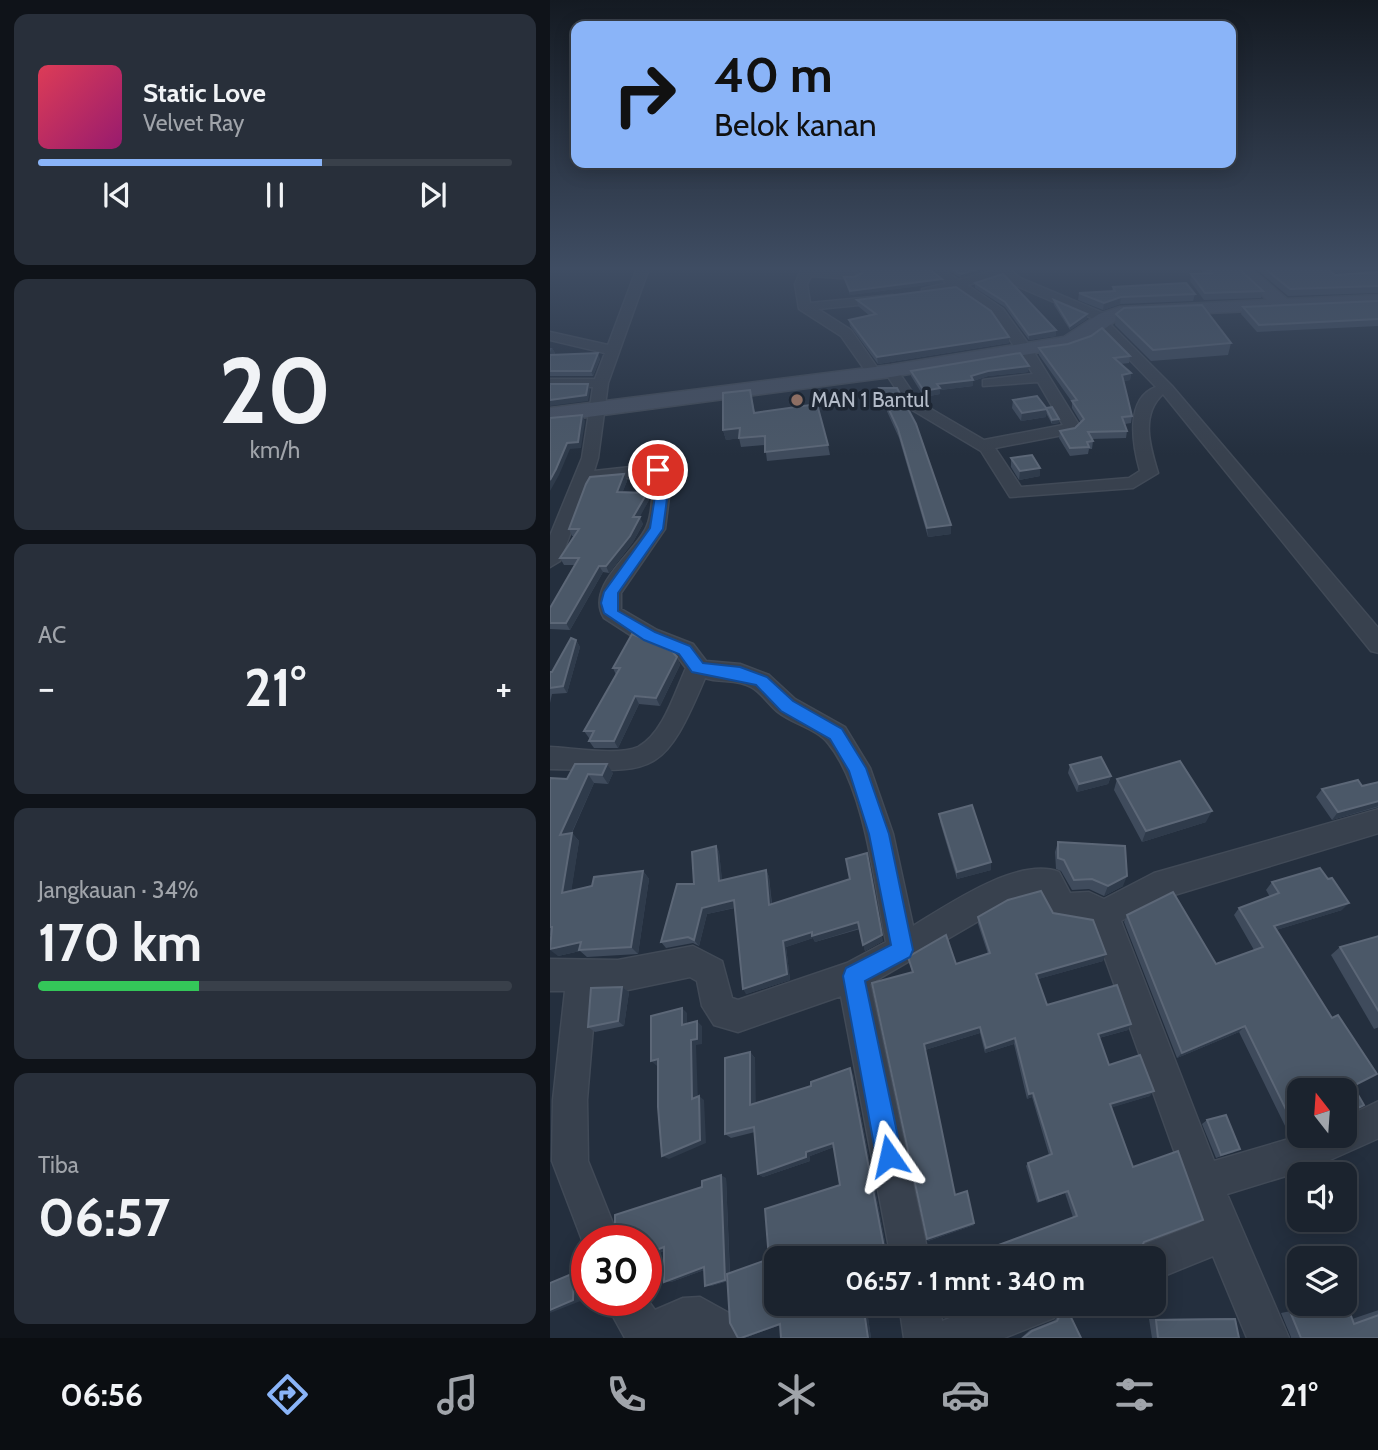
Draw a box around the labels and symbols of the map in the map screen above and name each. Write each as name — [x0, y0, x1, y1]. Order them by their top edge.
place label: MAN 1 Bantul — [811, 387, 929, 412]
marker: MAN 1 Bantul — [789, 392, 805, 408]
pin — [628, 440, 688, 500]
north arrow — [1287, 1078, 1357, 1148]
position arrow — [852, 1119, 926, 1193]
speed limit sign: 30 — [571, 1225, 662, 1316]

